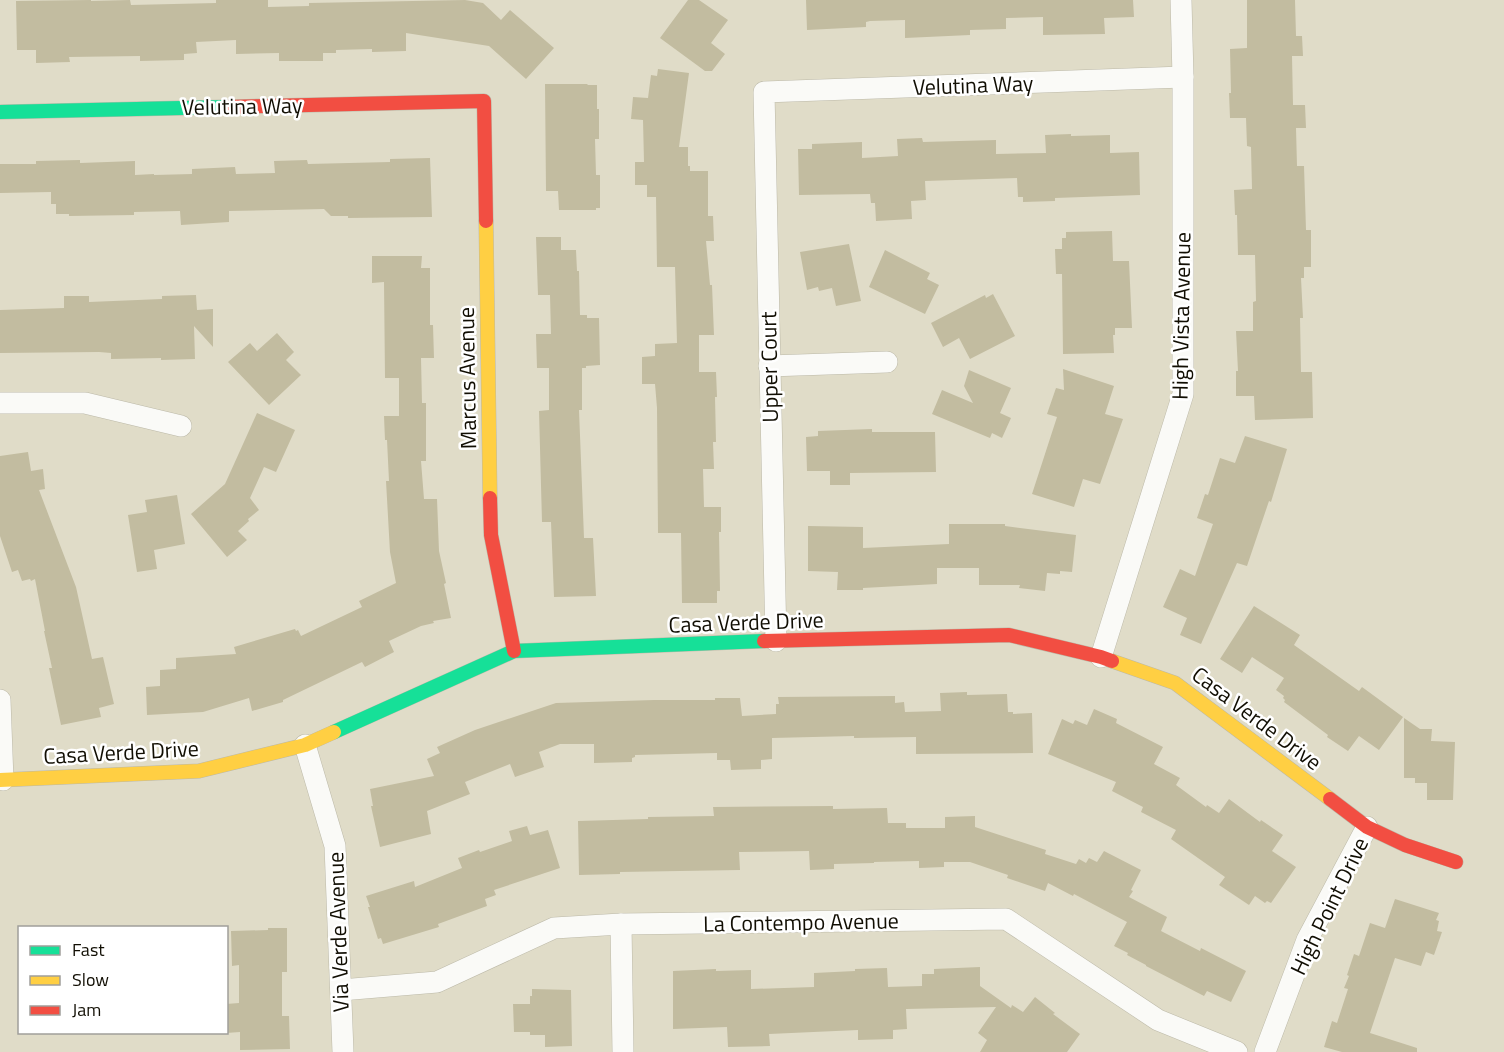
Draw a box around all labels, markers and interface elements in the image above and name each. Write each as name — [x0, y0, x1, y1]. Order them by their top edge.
street label: Velutina Way — [912, 66, 1034, 104]
street label: Velutina Way — [181, 88, 303, 124]
street label: High Vista Avenue — [1163, 232, 1199, 400]
street label: Marcus Avenue — [449, 307, 485, 449]
street label: Upper Court — [751, 311, 787, 423]
street label: Casa Verde Drive — [668, 602, 824, 642]
street label: Casa Verde Drive — [1185, 658, 1329, 778]
street label: Casa Verde Drive — [43, 731, 199, 773]
street label: High Point Drive — [1281, 831, 1377, 981]
street label: Via Verde Avenue — [318, 851, 358, 1013]
street label: La Contempo Avenue — [703, 903, 899, 941]
legend — [18, 926, 228, 1034]
text: Fast — [72, 936, 105, 963]
text: Slow — [72, 966, 109, 993]
text: Jam — [72, 996, 101, 1023]

